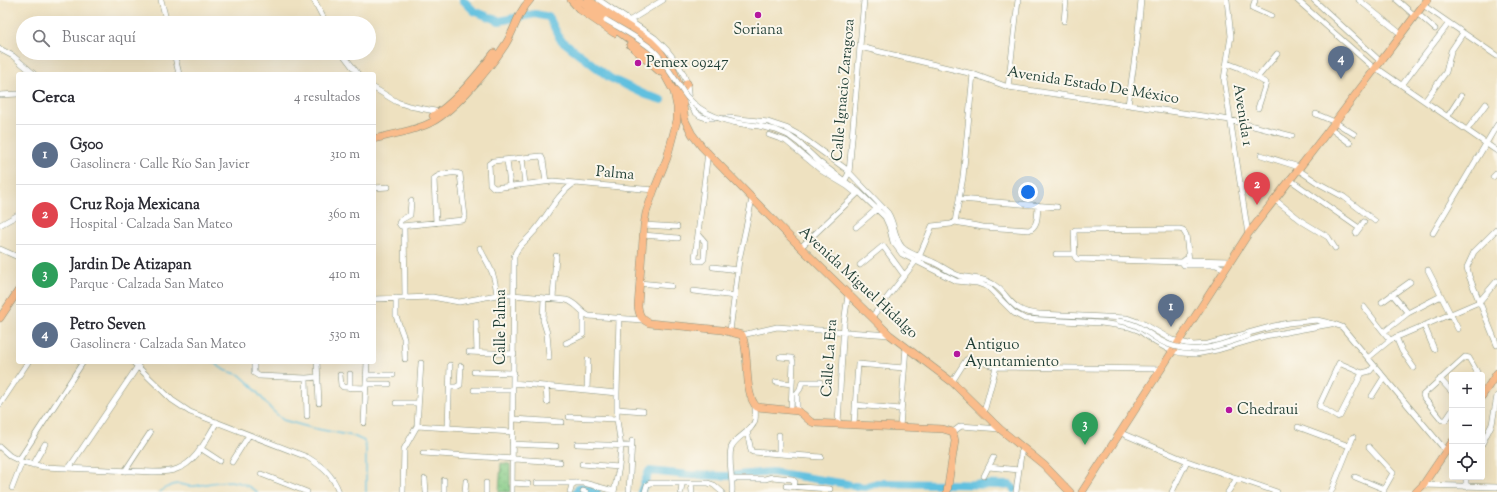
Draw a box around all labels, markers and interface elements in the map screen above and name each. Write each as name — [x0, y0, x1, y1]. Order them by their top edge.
marker: Soriana — [753, 10, 763, 20]
search box — [16, 16, 376, 60]
street label: Calle Ignacio Zaragoza — [827, 18, 861, 162]
place label: Soriana — [733, 20, 783, 41]
icon: search — [30, 27, 52, 49]
text: Buscar aquí — [62, 28, 136, 49]
pin: 4 — [1328, 46, 1354, 79]
place label: Pemex 09247 — [646, 53, 729, 74]
marker: Pemex 09247 — [633, 58, 643, 68]
street label: Avenida Estado De México — [1006, 62, 1180, 110]
street label: Avenida 1 — [1227, 82, 1257, 148]
text: Cerca — [32, 86, 75, 110]
text: 4 resultados — [294, 89, 360, 107]
text: G500 — [70, 135, 103, 156]
text: 1 — [43, 146, 47, 164]
text: 310 m — [330, 146, 360, 164]
text: Gasolinera · Calle Río San Javier — [70, 156, 250, 174]
street label: Palma — [595, 162, 635, 186]
pin: 2 — [1244, 172, 1270, 205]
your location — [1018, 182, 1038, 202]
text: Cruz Roja Mexicana — [70, 195, 200, 216]
text: 2 — [42, 206, 48, 224]
text: 360 m — [328, 206, 360, 224]
text: Hospital · Calzada San Mateo — [70, 216, 233, 234]
street label: Avenida Miguel Hidalgo — [794, 222, 922, 344]
text: Jardin De Atizapan — [70, 255, 192, 276]
text: 3 — [42, 266, 48, 284]
text: 410 m — [329, 266, 360, 284]
text: Parque · Calzada San Mateo — [70, 276, 224, 294]
street label: Calle Palma — [491, 289, 512, 365]
pin: 1 — [1158, 294, 1184, 327]
text: Petro Seven — [70, 315, 146, 336]
street label: Calle La Era — [817, 318, 843, 398]
text: 4 — [42, 326, 48, 344]
text: 530 m — [330, 326, 360, 344]
place label: Antiguo Ayuntamiento — [965, 335, 1059, 373]
text: Gasolinera · Calzada San Mateo — [70, 336, 246, 354]
marker: Antiguo Ayuntamiento — [952, 349, 962, 359]
map controls — [1449, 372, 1485, 480]
button: + — [1449, 372, 1485, 408]
place label: Chedraui — [1237, 400, 1298, 421]
marker: Chedraui — [1224, 405, 1234, 415]
button: − — [1449, 408, 1485, 444]
pin: 3 — [1072, 412, 1098, 445]
button: locate — [1449, 444, 1485, 480]

